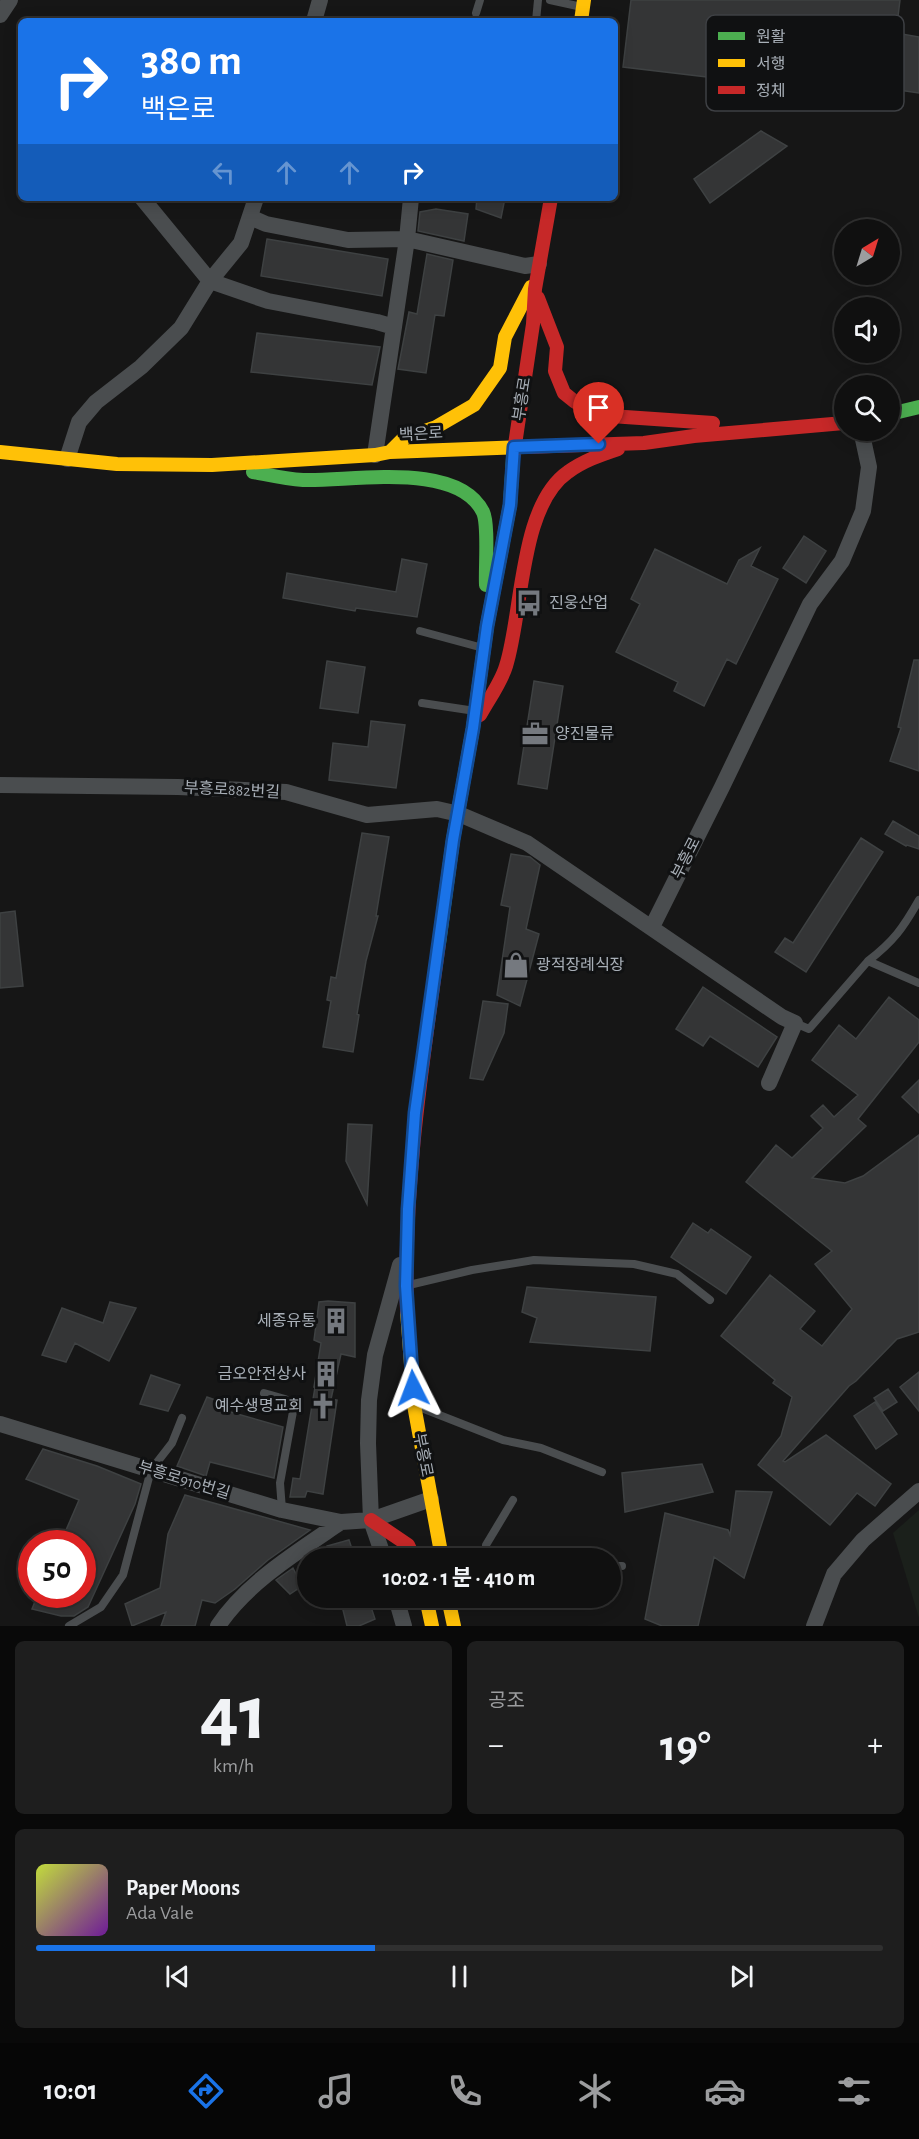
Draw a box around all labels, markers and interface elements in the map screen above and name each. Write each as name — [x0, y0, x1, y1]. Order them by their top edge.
legend — [706, 15, 904, 111]
text: 원활 — [756, 29, 786, 45]
text: 380 m — [141, 40, 242, 82]
icon: right — [42, 42, 120, 120]
text: 서행 — [756, 56, 785, 72]
text: 정체 — [756, 83, 785, 99]
text: 백은로 — [141, 96, 216, 123]
icon: left — [207, 156, 240, 189]
icon: ahead — [270, 156, 303, 189]
icon: ahead — [333, 156, 366, 189]
icon: right — [396, 156, 429, 189]
north arrow — [834, 219, 900, 285]
map controls — [834, 219, 900, 441]
button: sound — [834, 297, 900, 363]
button: search — [834, 375, 900, 441]
street label: 부흥로 — [511, 376, 533, 422]
pin — [573, 382, 624, 444]
icon: arrive — [582, 391, 615, 424]
street label: 백은로 — [399, 425, 444, 443]
bus stop icon: 진웅산업 — [514, 588, 544, 618]
place label: 진웅산업 — [549, 595, 608, 611]
office icon: 양진물류 — [520, 719, 550, 749]
place label: 양진물류 — [555, 726, 614, 742]
street label: 부흥로882번길 — [184, 779, 280, 801]
street label: 부흥로 — [669, 834, 703, 881]
shop icon: 광적장례식장 — [501, 950, 531, 980]
place label: 광적장례식장 — [536, 957, 625, 973]
building icon: 세종유통 — [321, 1306, 351, 1336]
place label: 세종유통 — [257, 1313, 316, 1329]
position arrow — [381, 1356, 445, 1420]
building icon: 금오안전상사 — [311, 1359, 341, 1389]
place label: 금오안전상사 — [218, 1366, 306, 1382]
church icon: 예수생명교회 — [308, 1391, 338, 1421]
place label: 예수생명교회 — [215, 1398, 303, 1414]
street label: 부흥로 — [411, 1432, 435, 1478]
street label: 부흥로910번길 — [136, 1458, 232, 1502]
speed limit sign: 50 — [18, 1530, 96, 1608]
text: 10:02 · 1 분 · 410 m — [383, 1567, 535, 1589]
text: 41 — [200, 1676, 267, 1754]
text: 공조 — [488, 1691, 525, 1711]
text: 19° — [660, 1724, 711, 1769]
text: − — [488, 1729, 504, 1762]
text: + — [867, 1729, 883, 1762]
text: km/h — [213, 1756, 254, 1776]
text: Paper Moons — [126, 1877, 240, 1899]
text: Ada Vale — [126, 1903, 194, 1923]
icon: previous — [161, 1960, 194, 1993]
icon: pause — [443, 1960, 476, 1993]
icon: next — [725, 1960, 758, 1993]
icon: directions — [185, 2070, 227, 2112]
icon: music — [315, 2070, 357, 2112]
icon: phone — [444, 2070, 486, 2112]
icon: climate — [574, 2070, 616, 2112]
icon: car — [704, 2070, 746, 2112]
icon: filters — [833, 2070, 875, 2112]
text: 10:01 — [44, 2077, 98, 2104]

